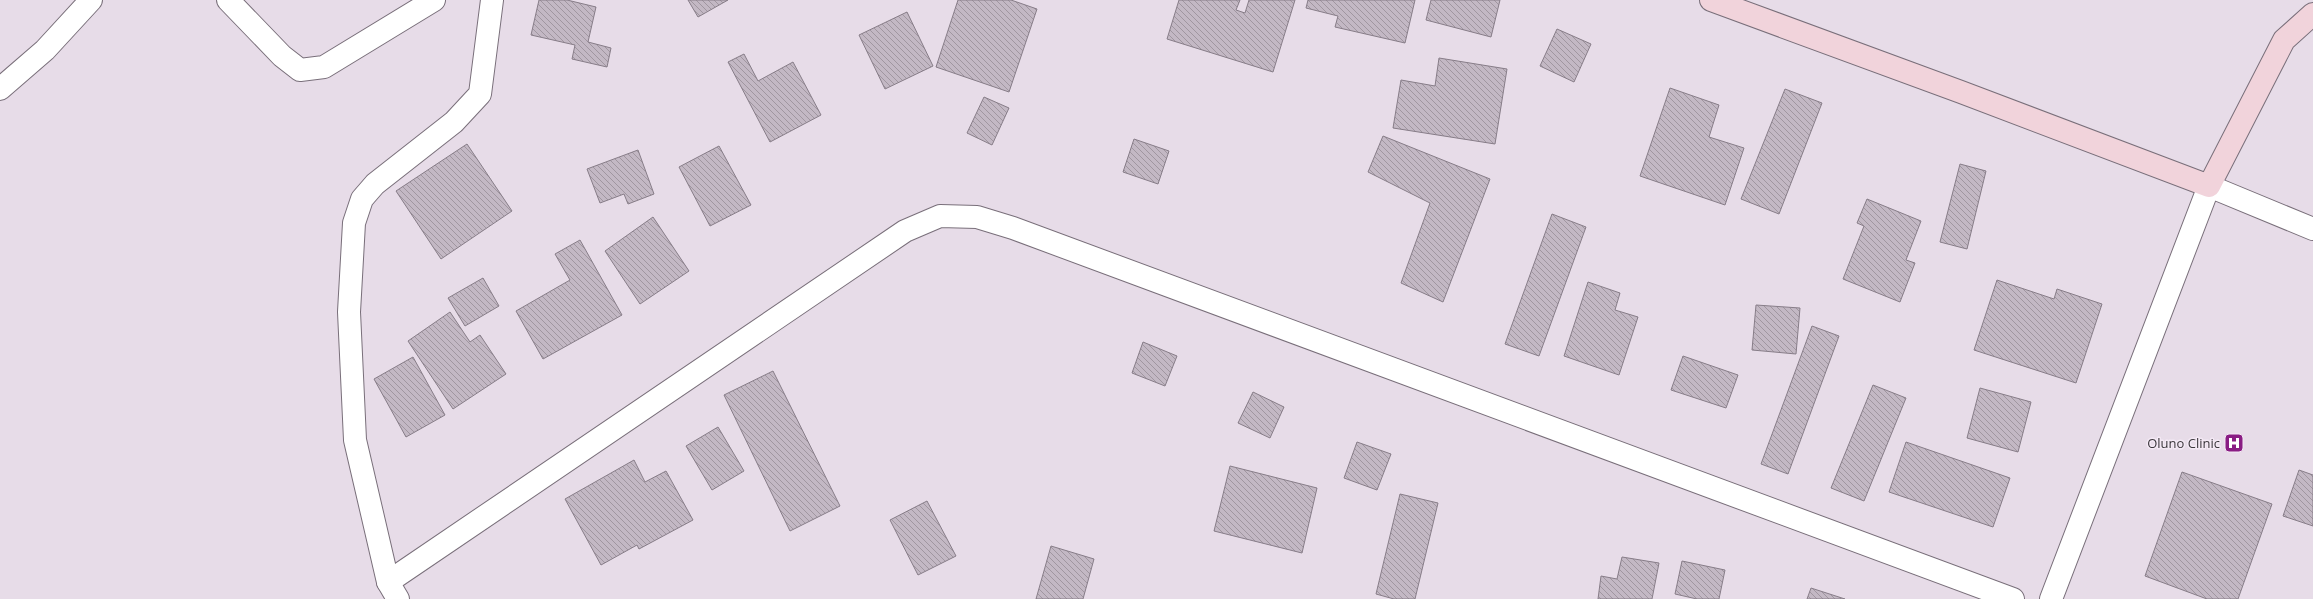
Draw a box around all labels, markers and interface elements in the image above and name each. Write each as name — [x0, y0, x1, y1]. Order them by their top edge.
hospital icon: Oluno Clinic — [2223, 432, 2245, 454]
place label: Oluno Clinic — [2147, 434, 2220, 452]

